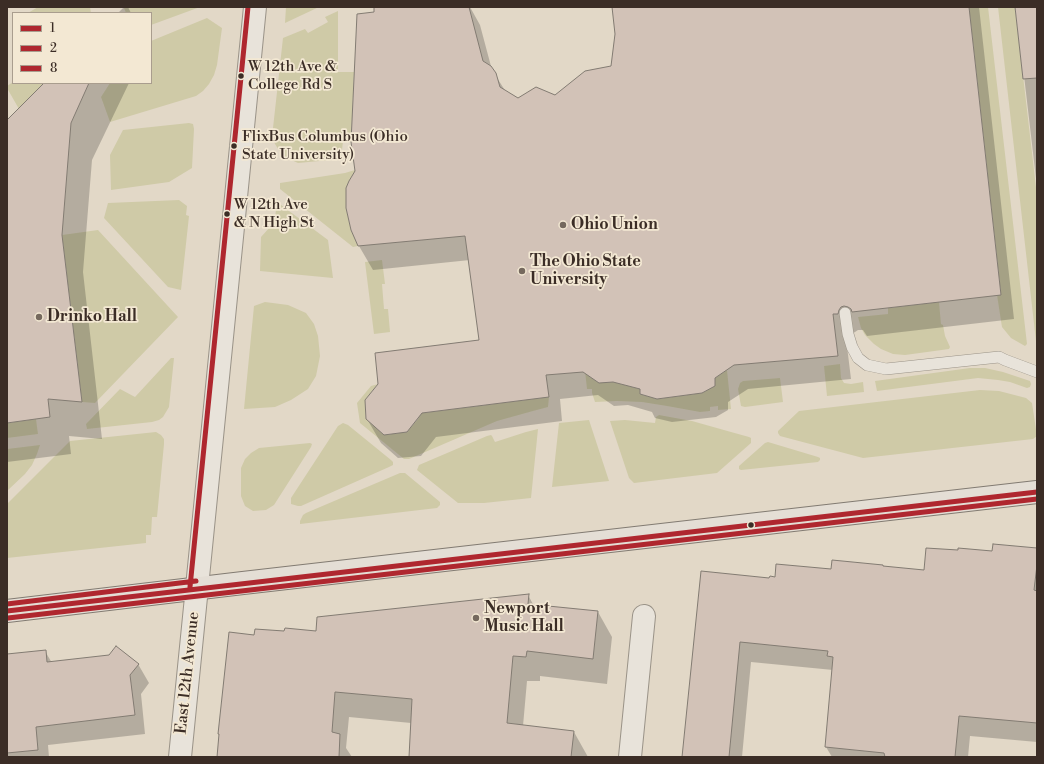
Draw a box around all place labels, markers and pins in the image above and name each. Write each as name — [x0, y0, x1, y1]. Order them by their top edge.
place label: W 12th Ave & College Rd S — [248, 58, 337, 93]
marker: W 12th Ave & College Rd S — [236, 71, 246, 81]
place label: FlixBus Columbus (Ohio State University) — [242, 128, 408, 163]
marker: FlixBus Columbus (Ohio State University) — [229, 141, 239, 151]
place label: W 12th Ave & N High St — [234, 196, 314, 231]
marker: W 12th Ave & N High St — [222, 209, 232, 219]
place label: Ohio Union — [571, 215, 658, 235]
marker: Ohio Union — [558, 220, 568, 230]
place label: The Ohio State University — [530, 252, 641, 290]
marker: The Ohio State University — [517, 266, 527, 276]
place label: Drinko Hall — [47, 307, 137, 327]
marker: Drinko Hall — [34, 312, 44, 322]
unlabelled marker — [746, 520, 756, 530]
place label: Newport Music Hall — [484, 599, 564, 637]
marker: Newport Music Hall — [471, 613, 481, 623]

